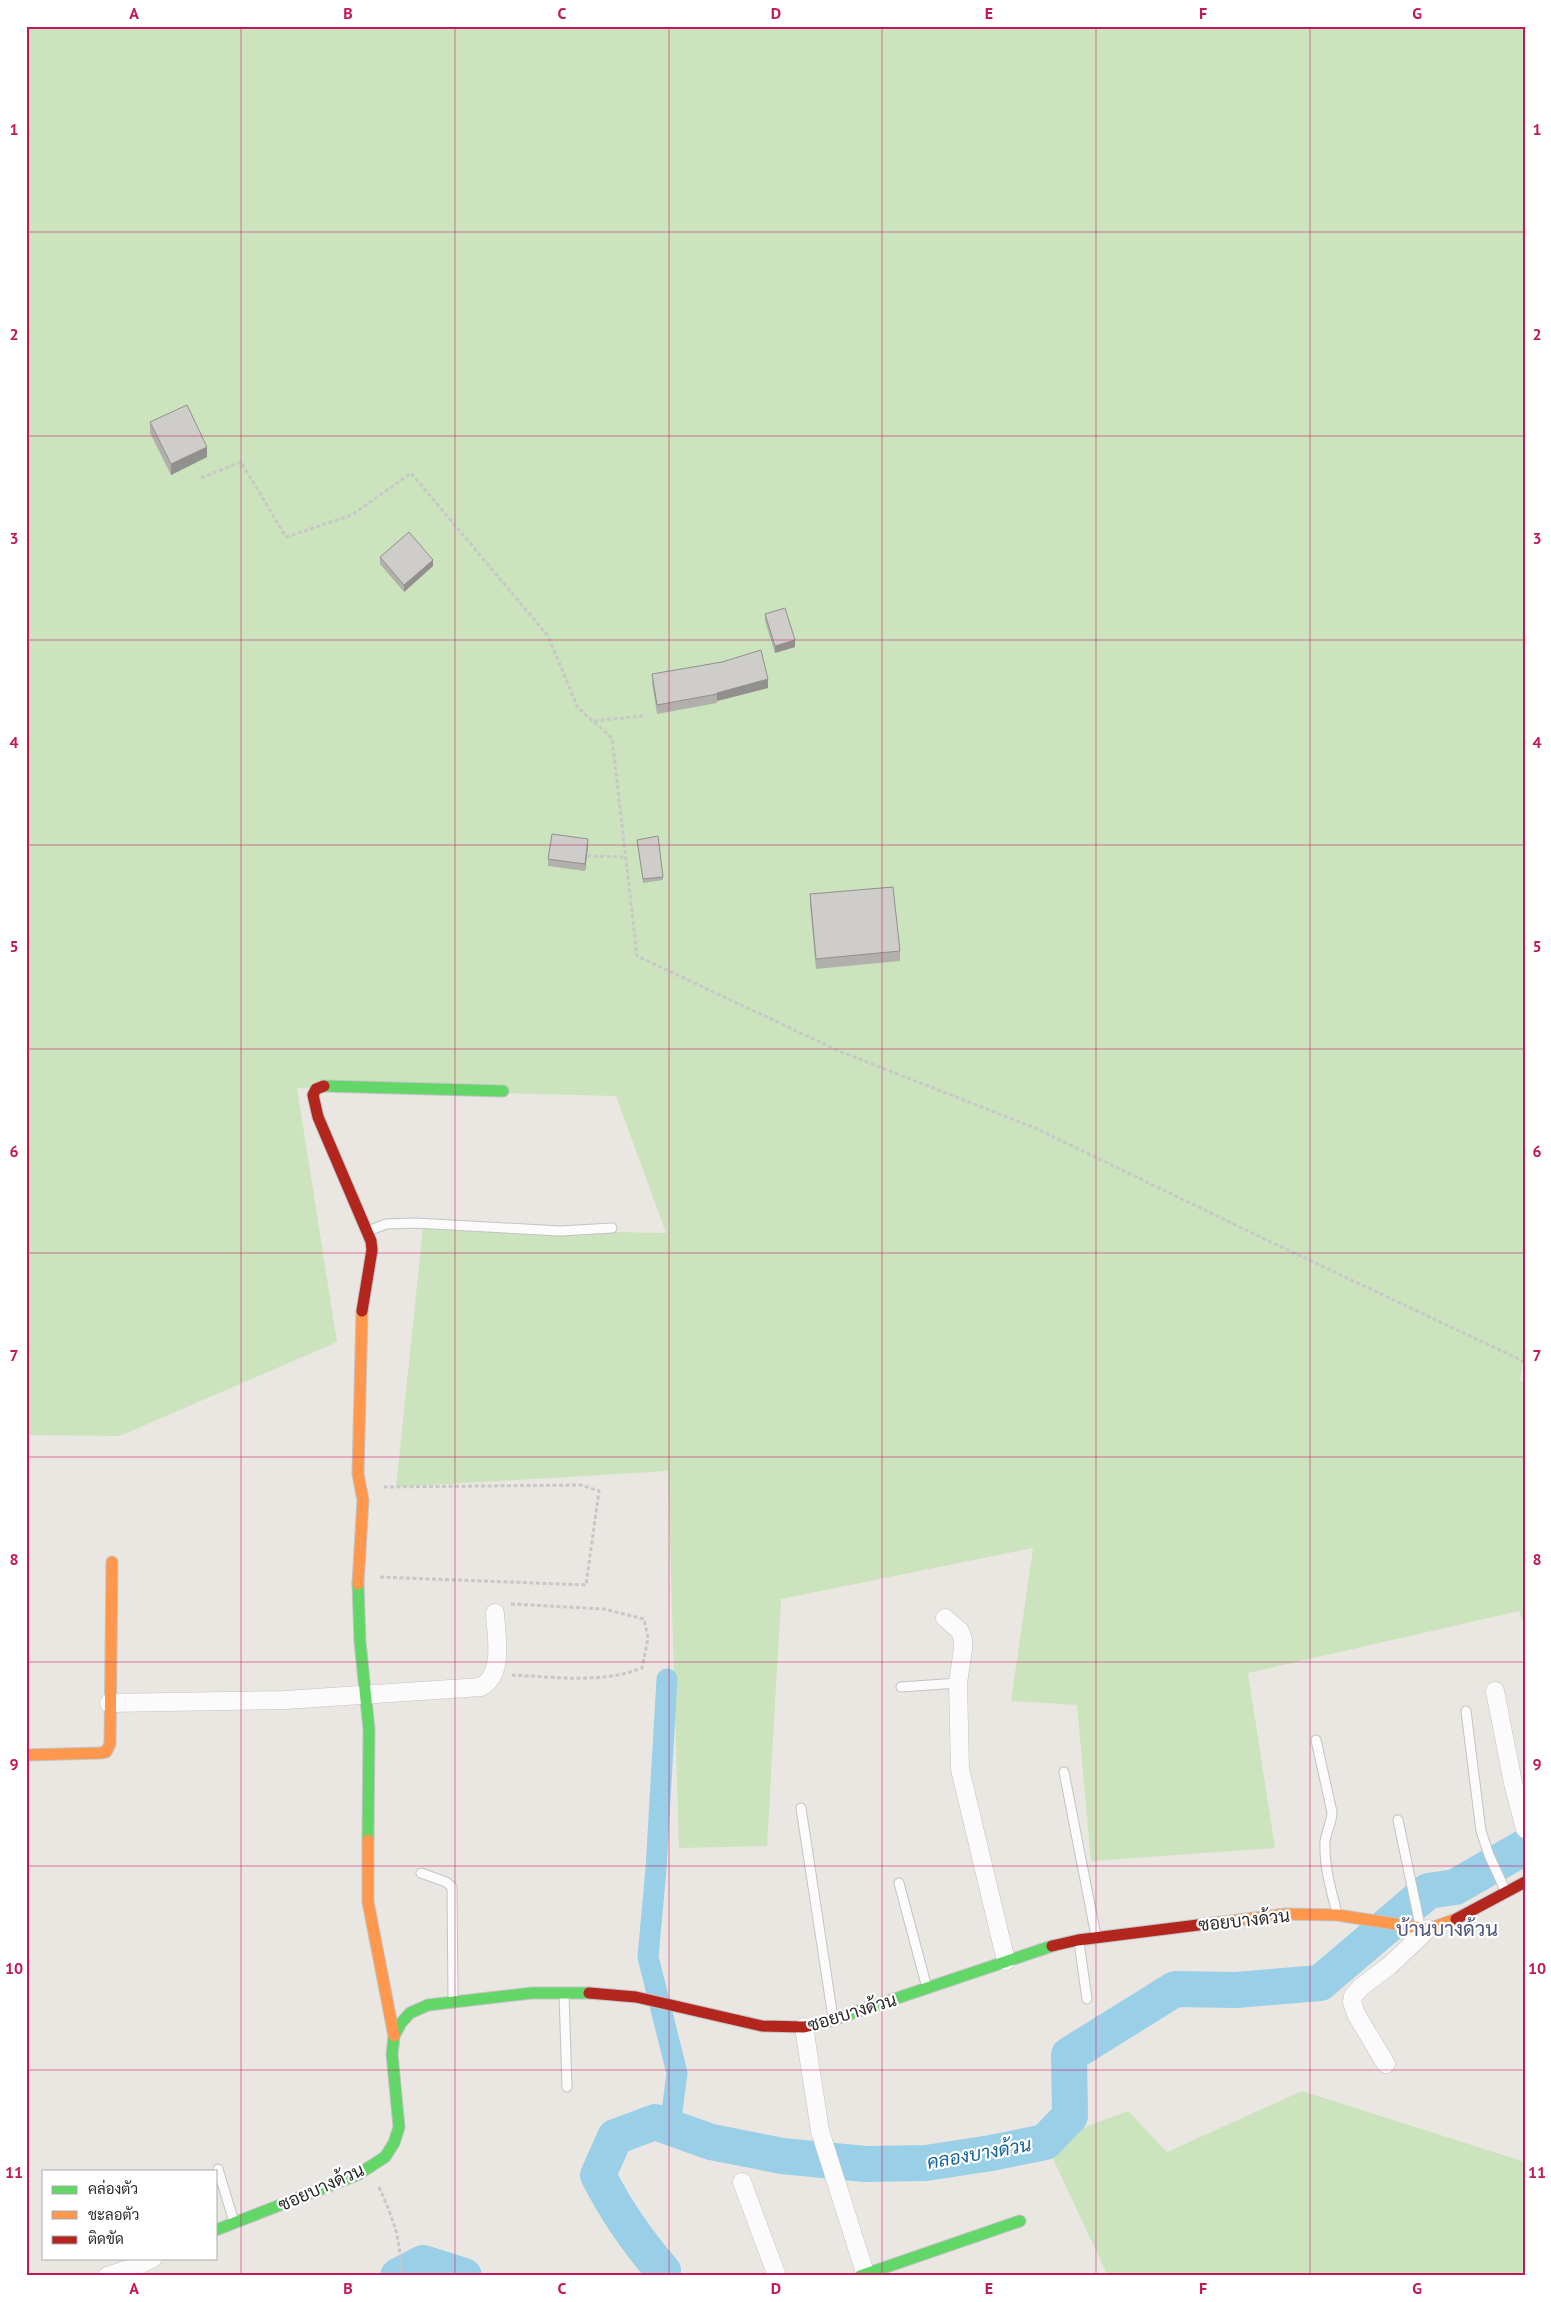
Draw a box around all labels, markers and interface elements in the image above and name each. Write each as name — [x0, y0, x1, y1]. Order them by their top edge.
text: A — [129, 3, 139, 23]
text: B — [343, 3, 353, 23]
text: C — [558, 3, 567, 23]
text: D — [771, 3, 781, 23]
text: E — [985, 3, 993, 23]
text: F — [1199, 3, 1207, 23]
text: G — [1412, 3, 1422, 23]
text: 1 — [9, 119, 19, 139]
text: 1 — [1532, 119, 1542, 139]
text: 2 — [9, 324, 19, 344]
text: 2 — [1532, 324, 1542, 344]
text: 3 — [9, 528, 19, 548]
text: 3 — [1532, 528, 1542, 548]
text: 4 — [9, 732, 19, 752]
text: 4 — [1532, 732, 1542, 752]
text: 5 — [9, 936, 19, 956]
text: 5 — [1532, 936, 1542, 956]
text: 6 — [9, 1141, 19, 1161]
text: 6 — [1532, 1141, 1542, 1161]
text: 7 — [9, 1345, 19, 1365]
text: 7 — [1532, 1345, 1542, 1365]
text: 8 — [9, 1549, 19, 1569]
text: 8 — [1532, 1549, 1542, 1569]
text: 9 — [9, 1754, 19, 1774]
text: 9 — [1532, 1754, 1542, 1774]
street label: ซอยบางด้วน — [1197, 1904, 1291, 1936]
district label: บ้านบางด้วน — [1396, 1916, 1498, 1942]
text: 10 — [5, 1958, 23, 1978]
text: 10 — [1528, 1958, 1546, 1978]
street label: ซอยบางด้วน — [805, 1988, 899, 2036]
water label: คลองบางด้วน — [925, 2132, 1033, 2174]
street label: ซอยบางด้วน — [274, 2158, 368, 2216]
text: 11 — [5, 2162, 23, 2182]
text: 11 — [1528, 2162, 1546, 2182]
legend — [42, 2170, 218, 2260]
text: คล่องตัว — [88, 2179, 138, 2198]
text: ชะลอตัว — [88, 2205, 139, 2224]
text: ติดขัด — [88, 2229, 124, 2248]
text: A — [129, 2278, 139, 2298]
text: B — [343, 2278, 353, 2298]
text: C — [558, 2278, 567, 2298]
text: D — [771, 2278, 781, 2298]
text: E — [985, 2278, 993, 2298]
text: F — [1199, 2278, 1207, 2298]
text: G — [1412, 2278, 1422, 2298]

